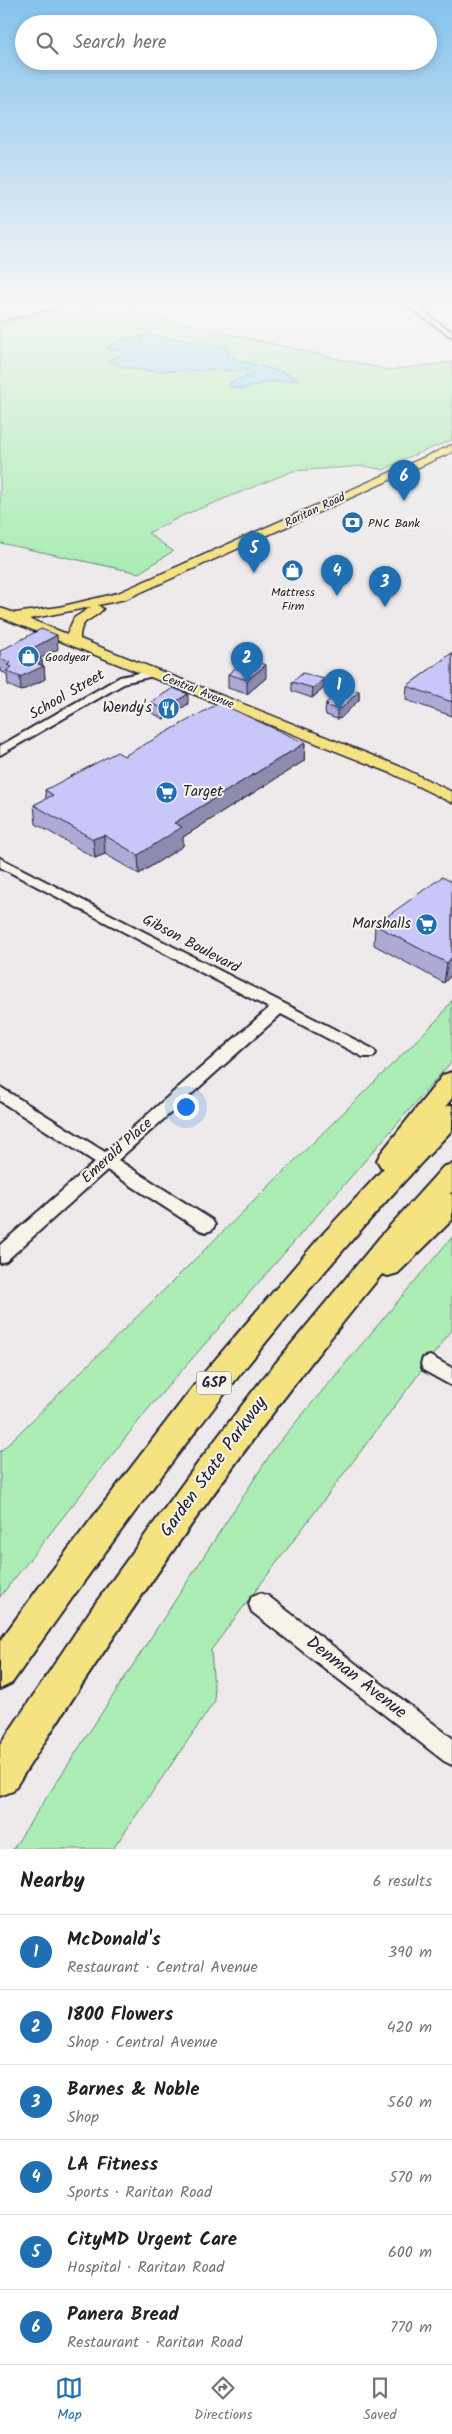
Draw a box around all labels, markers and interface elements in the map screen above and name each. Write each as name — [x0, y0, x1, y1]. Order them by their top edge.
search box — [15, 15, 437, 70]
text: Search here — [73, 28, 167, 58]
icon: search — [33, 29, 61, 57]
pin: 6 — [388, 460, 420, 501]
street label: Raritan Road — [282, 487, 349, 532]
bank icon: PNC Bank — [340, 511, 364, 535]
place label: PNC Bank — [368, 514, 420, 533]
pin: 5 — [238, 532, 270, 573]
pin: 4 — [321, 555, 353, 596]
shop icon: Mattress Firm — [281, 559, 305, 583]
pin: 3 — [369, 566, 401, 607]
place label: Mattress Firm — [271, 583, 315, 616]
pin: 2 — [231, 642, 263, 683]
shop icon: Goodyear — [17, 645, 41, 669]
place label: Goodyear — [45, 648, 91, 667]
street label: School Street — [25, 664, 110, 726]
street label: Central Avenue — [159, 668, 237, 714]
pin: 1 — [323, 669, 355, 710]
place label: Wendy's — [102, 696, 153, 720]
restaurant icon: Wendy's — [156, 696, 180, 720]
supermarket icon: Target — [155, 780, 179, 804]
place label: Target — [183, 780, 223, 804]
street label: Gibson Boulevard — [138, 908, 245, 980]
place label: Marshalls — [352, 912, 412, 936]
supermarket icon: Marshalls — [415, 912, 439, 936]
your location — [173, 1094, 199, 1120]
street label: Emerald Place — [76, 1112, 158, 1190]
road number: GSP — [196, 1372, 232, 1395]
street label: Garden State Parkway — [153, 1390, 275, 1544]
street label: Denman Avenue — [299, 1629, 413, 1727]
text: Nearby — [20, 1865, 85, 1898]
text: 6 results — [373, 1869, 432, 1894]
text: McDonald's — [67, 1925, 161, 1955]
text: 1 — [34, 1940, 38, 1965]
text: 390 m — [388, 1940, 432, 1965]
text: Restaurant · Central Avenue — [67, 1955, 258, 1980]
text: 1800 Flowers — [67, 2000, 173, 2030]
text: 2 — [31, 2015, 41, 2040]
text: 420 m — [387, 2015, 432, 2040]
text: Shop · Central Avenue — [67, 2030, 217, 2055]
text: Barnes & Noble — [67, 2075, 199, 2105]
text: 3 — [32, 2090, 40, 2115]
text: 560 m — [387, 2090, 432, 2115]
text: Shop — [67, 2105, 99, 2130]
text: LA Fitness — [67, 2150, 158, 2180]
text: 4 — [32, 2165, 40, 2190]
text: 570 m — [389, 2165, 432, 2190]
text: Sports · Raritan Road — [67, 2180, 212, 2205]
text: CityMD Urgent Care — [67, 2225, 237, 2255]
text: 5 — [32, 2240, 40, 2265]
text: 600 m — [388, 2240, 432, 2265]
text: Hospital · Raritan Road — [67, 2255, 224, 2280]
text: Panera Bread — [67, 2300, 179, 2330]
text: 6 — [32, 2315, 40, 2340]
text: 770 m — [390, 2315, 432, 2340]
text: Restaurant · Raritan Road — [67, 2330, 243, 2355]
tab: Map — [55, 2374, 83, 2426]
tab: Directions — [194, 2374, 252, 2426]
tab: Saved — [363, 2374, 397, 2426]

